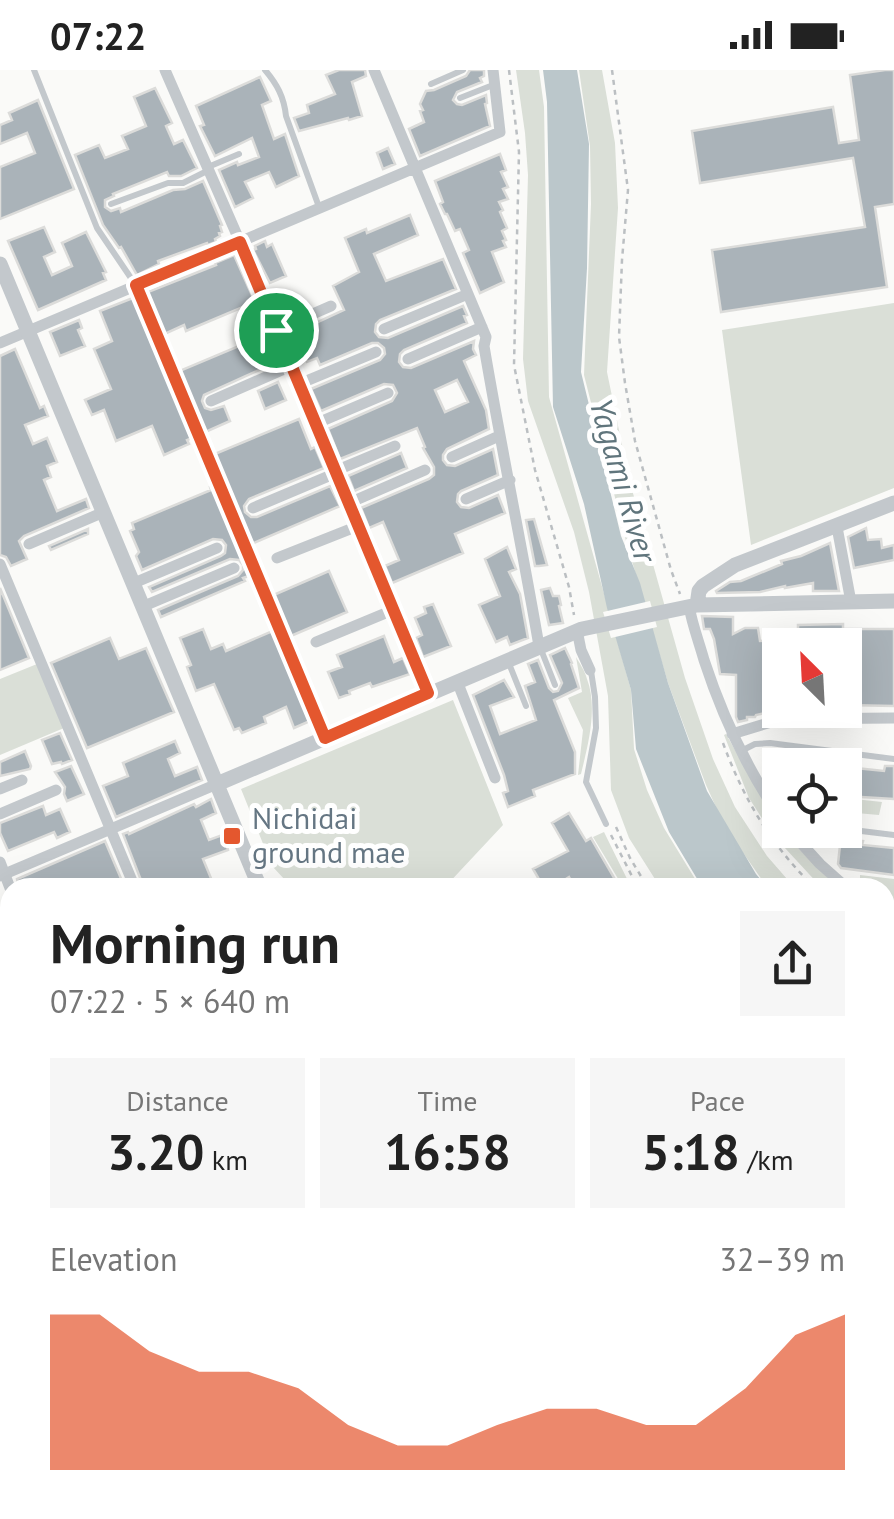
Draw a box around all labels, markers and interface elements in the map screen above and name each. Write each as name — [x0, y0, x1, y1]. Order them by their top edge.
text: 07:22 — [50, 11, 146, 60]
pin — [234, 288, 319, 373]
icon: arrive — [249, 303, 304, 358]
water label: Yagami River — [581, 393, 668, 569]
north arrow — [762, 628, 862, 728]
map controls — [762, 628, 862, 848]
button: locate — [762, 748, 862, 848]
place label: Nichidai ground mae — [252, 798, 406, 871]
marker: Nichidai ground mae — [221, 825, 243, 847]
text: Morning run — [50, 907, 340, 978]
button: share — [740, 911, 845, 1016]
text: 07:22 · 5 × 640 m — [50, 980, 290, 1022]
text: Distance — [126, 1082, 229, 1119]
text: Time — [417, 1082, 478, 1119]
text: Pace — [690, 1082, 745, 1119]
text: 3.20 — [107, 1119, 204, 1184]
text: 16:58 — [384, 1119, 511, 1184]
text: 5:18 — [641, 1119, 740, 1184]
text: km — [204, 1141, 248, 1178]
text: /km — [740, 1141, 794, 1178]
text: Elevation — [50, 1238, 177, 1280]
text: 32–39 m — [720, 1238, 845, 1280]

